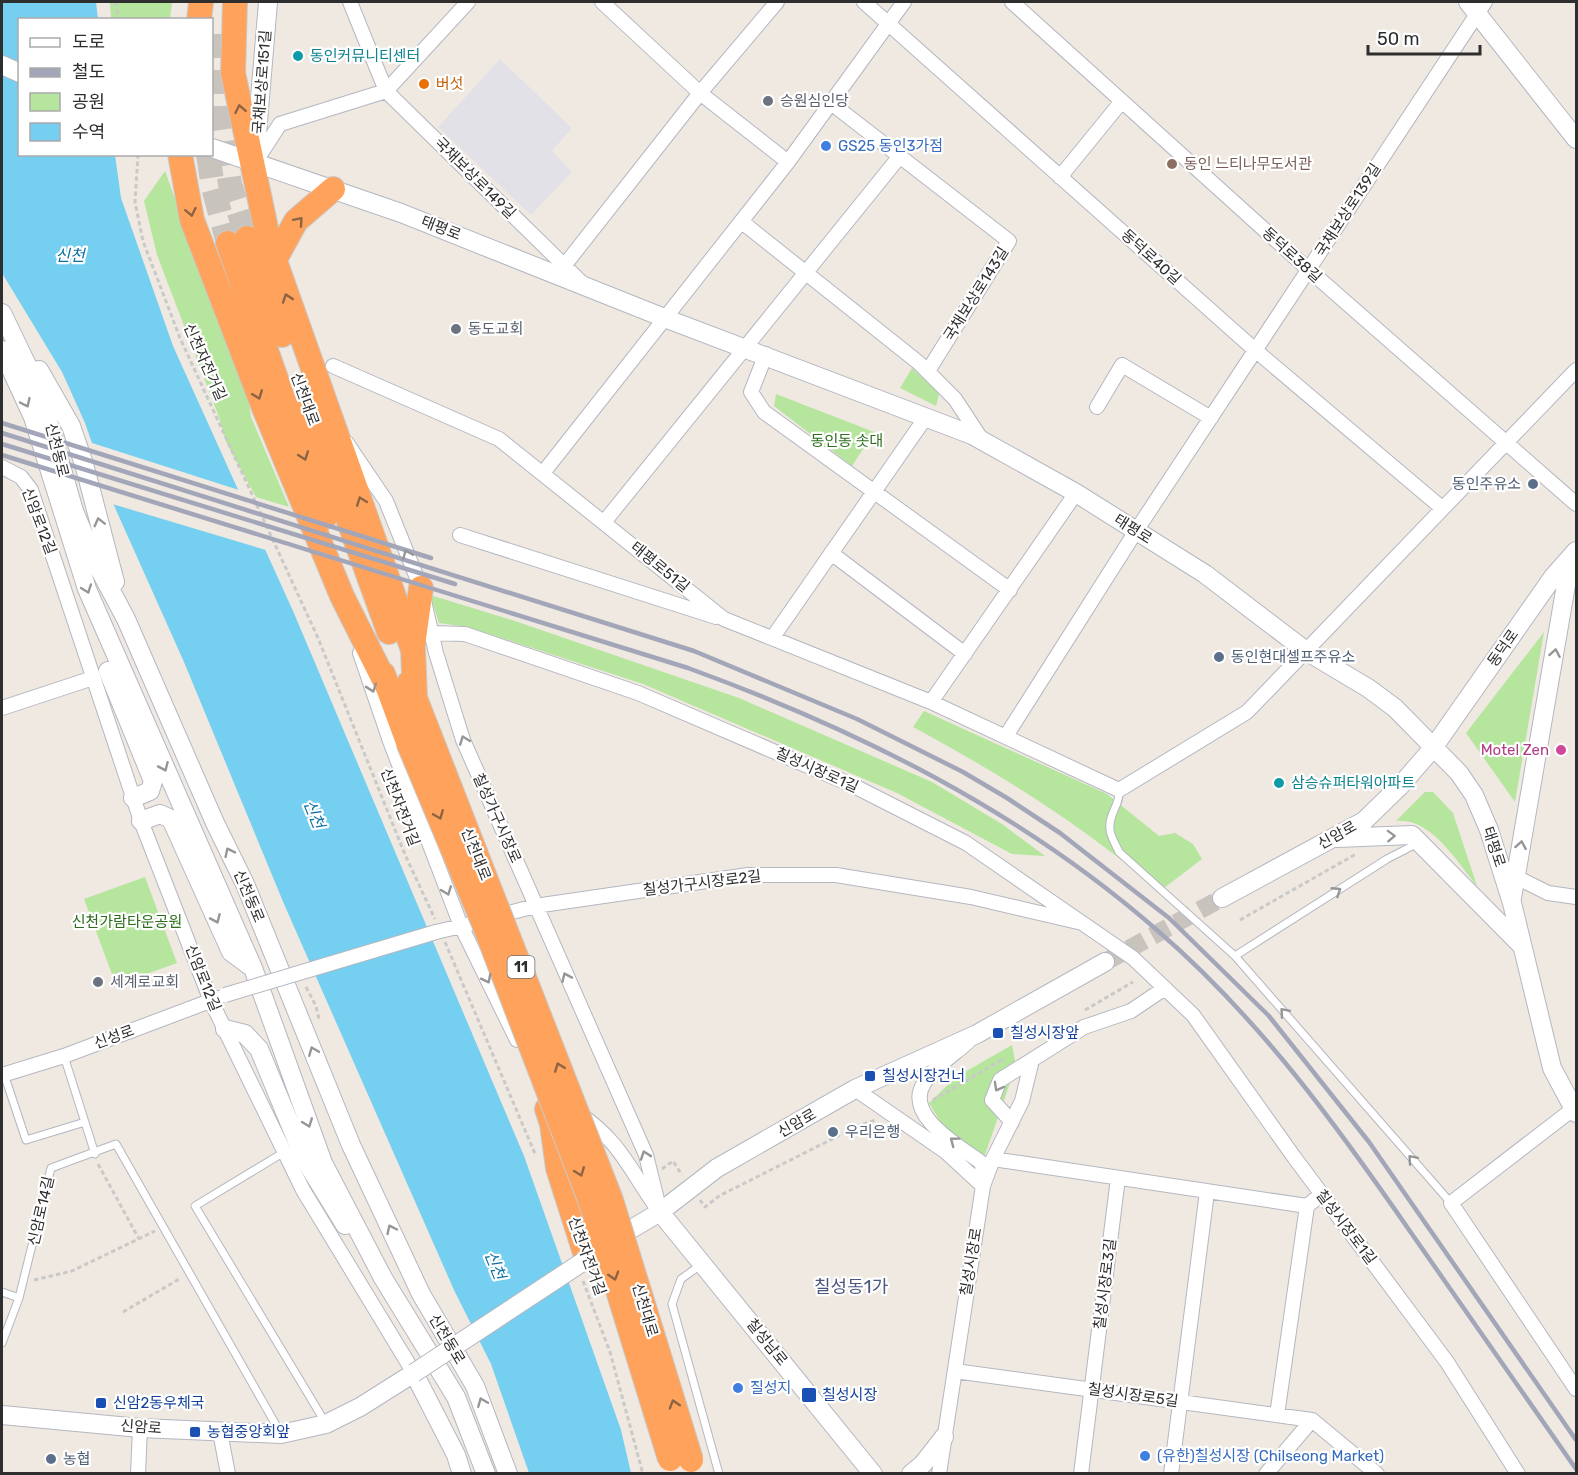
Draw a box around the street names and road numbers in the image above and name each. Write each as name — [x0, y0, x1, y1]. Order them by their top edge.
street label: 국채보상로151길 — [249, 29, 275, 135]
street label: 국채보상로149길 — [431, 134, 519, 222]
street label: 국채보상로139길 — [1311, 160, 1385, 260]
street label: 태평로 — [418, 212, 464, 244]
street label: 동덕로38길 — [1259, 224, 1325, 286]
street label: 동덕로40길 — [1117, 226, 1185, 288]
street label: 국채보상로143길 — [940, 244, 1012, 344]
street label: 신천자전거길 — [180, 321, 230, 403]
street label: 신천대로 — [287, 370, 323, 428]
street label: 신천동로 — [42, 421, 72, 479]
street label: 신암로12길 — [18, 485, 60, 557]
street label: 태평로 — [1111, 510, 1155, 548]
street label: 태평로51길 — [627, 538, 693, 596]
street label: 동덕로 — [1484, 626, 1522, 670]
street label: 칠성시장로1길 — [773, 744, 861, 796]
street label: 신천자전거길 — [377, 765, 423, 849]
street label: 칠성가구시장로 — [469, 770, 525, 866]
street label: 신암로 — [1315, 817, 1359, 853]
street label: 신천대로 — [457, 825, 495, 883]
street label: 태평로 — [1479, 825, 1509, 869]
street label: 신천동로 — [230, 867, 268, 925]
street label: 칠성가구시장로2길 — [642, 867, 762, 899]
street label: 신암로12길 — [181, 942, 225, 1014]
road number: 11 — [508, 956, 534, 978]
street label: 신성로 — [91, 1021, 137, 1053]
street label: 신암로 — [775, 1105, 819, 1141]
street label: 신암로14길 — [24, 1174, 58, 1248]
street label: 칠성시장로1길 — [1312, 1186, 1380, 1268]
street label: 신천자전거길 — [564, 1214, 610, 1298]
street label: 칠성시장로 — [957, 1227, 985, 1297]
street label: 칠성시장로3길 — [1090, 1237, 1120, 1331]
street label: 신천대로 — [628, 1281, 662, 1339]
street label: 신천동로 — [425, 1311, 469, 1367]
street label: 칠성남로 — [743, 1315, 791, 1369]
street label: 칠성시장로5길 — [1086, 1380, 1180, 1410]
street label: 신암로 — [120, 1417, 162, 1437]

